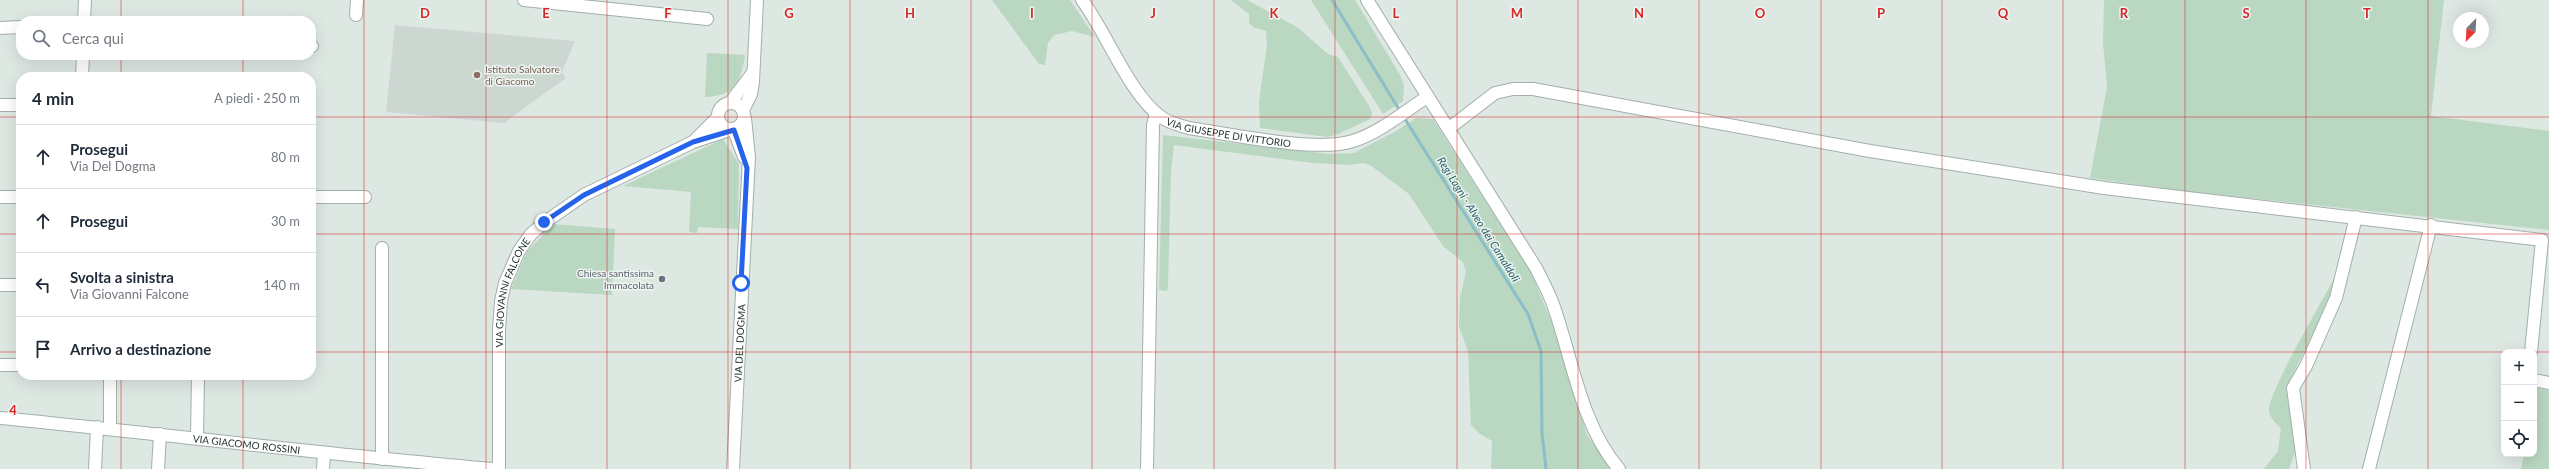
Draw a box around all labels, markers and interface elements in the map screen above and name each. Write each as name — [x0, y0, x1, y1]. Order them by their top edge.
text: D — [420, 5, 430, 21]
text: E — [542, 5, 550, 21]
text: F — [664, 5, 672, 21]
text: G — [784, 5, 794, 21]
text: H — [905, 5, 915, 21]
text: I — [1030, 5, 1034, 21]
text: J — [1150, 5, 1156, 21]
text: K — [1270, 5, 1280, 21]
text: L — [1393, 5, 1400, 21]
text: M — [1511, 5, 1523, 21]
text: N — [1634, 5, 1644, 21]
text: O — [1755, 5, 1766, 21]
text: P — [1877, 5, 1885, 21]
text: Q — [1998, 5, 2009, 21]
text: R — [2120, 5, 2129, 21]
text: S — [2242, 5, 2250, 21]
text: T — [2363, 5, 2371, 21]
north arrow — [2453, 12, 2489, 48]
search box — [16, 16, 316, 60]
icon: search — [30, 27, 52, 49]
text: Cerca qui — [62, 29, 124, 47]
place label: Istituto Salvatore di Giacomo — [485, 63, 560, 87]
marker: Istituto Salvatore di Giacomo — [472, 70, 482, 80]
text: 4 min — [32, 88, 74, 109]
text: A piedi · 250 m — [214, 90, 300, 106]
street label: VIA GIUSEPPE DI VITTORIO — [1164, 115, 1292, 149]
text: Prosegui — [70, 140, 128, 158]
icon: ahead — [32, 146, 54, 168]
text: 80 m — [271, 149, 300, 165]
water label: Regi Lagni - Alveo dei Camaldoli — [1435, 154, 1523, 284]
text: Via Del Dogma — [70, 158, 156, 174]
icon: ahead — [32, 210, 54, 232]
text: Prosegui — [70, 212, 128, 230]
text: 30 m — [271, 213, 300, 229]
route end — [535, 213, 553, 231]
street label: VIA GIOVANNI FALCONE — [493, 235, 533, 347]
place label: Chiesa santissima Immacolata — [577, 267, 654, 291]
text: Svolta a sinistra — [70, 268, 174, 286]
icon: left — [32, 274, 54, 296]
marker: Chiesa santissima Immacolata — [657, 274, 667, 284]
route start — [732, 274, 750, 292]
text: 140 m — [263, 277, 300, 293]
text: Via Giovanni Falcone — [70, 286, 189, 302]
street label: VIA DEL DOGMA — [731, 303, 747, 383]
icon: arrive — [32, 338, 54, 360]
text: Arrivo a destinazione — [70, 340, 211, 358]
map controls — [2501, 349, 2537, 457]
button: + — [2501, 349, 2537, 385]
button: − — [2501, 385, 2537, 421]
text: 4 — [9, 402, 17, 418]
button: locate — [2501, 421, 2537, 457]
street label: VIA GIACOMO ROSSINI — [192, 432, 301, 456]

